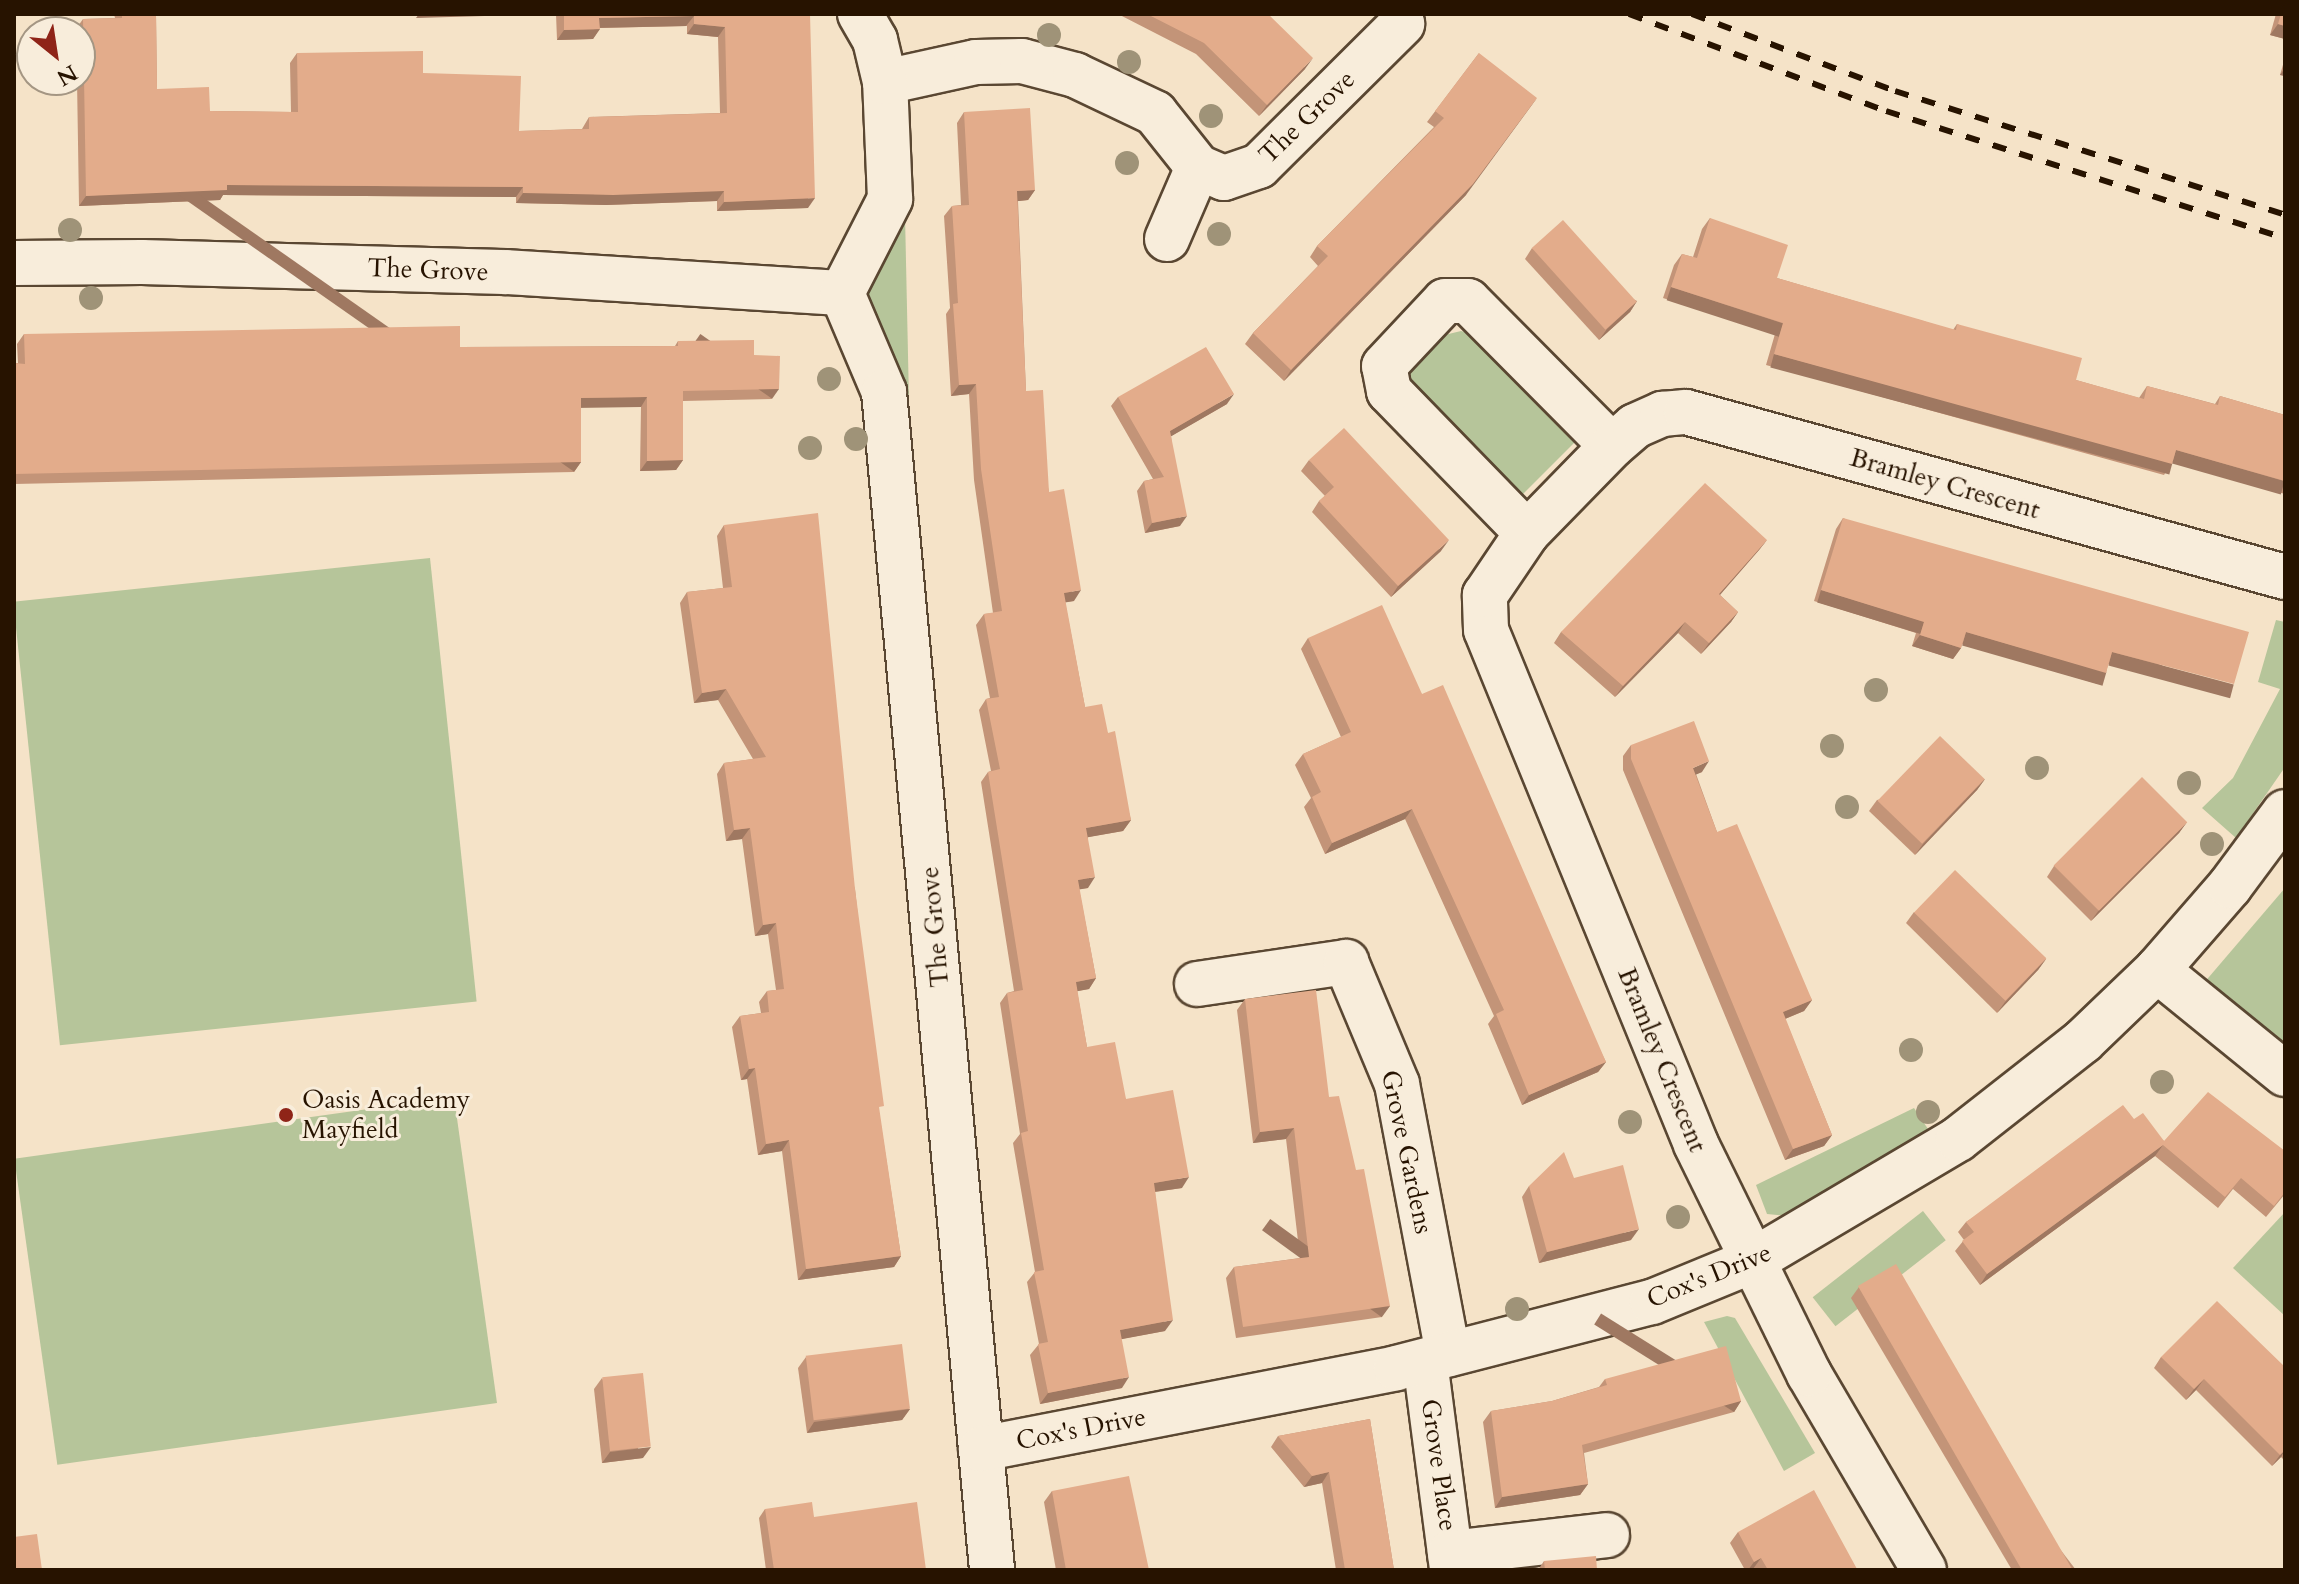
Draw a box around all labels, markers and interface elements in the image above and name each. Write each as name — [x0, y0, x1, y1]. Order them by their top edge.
north arrow — [16, 16, 96, 96]
text: N — [51, 57, 83, 93]
street label: The Grove — [1253, 64, 1361, 170]
street label: The Grove — [367, 252, 489, 288]
street label: Bramley Crescent — [1846, 442, 2044, 526]
street label: The Grove — [914, 865, 956, 989]
street label: Bramley Crescent — [1611, 963, 1713, 1157]
street label: Grove Gardens — [1374, 1067, 1440, 1237]
place label: Oasis Academy Mayfield — [302, 1084, 470, 1146]
marker: Oasis Academy Mayfield — [277, 1106, 295, 1124]
street label: Cox's Drive — [1642, 1237, 1776, 1315]
street label: Grove Place — [1414, 1397, 1464, 1533]
street label: Cox's Drive — [1014, 1401, 1148, 1457]

